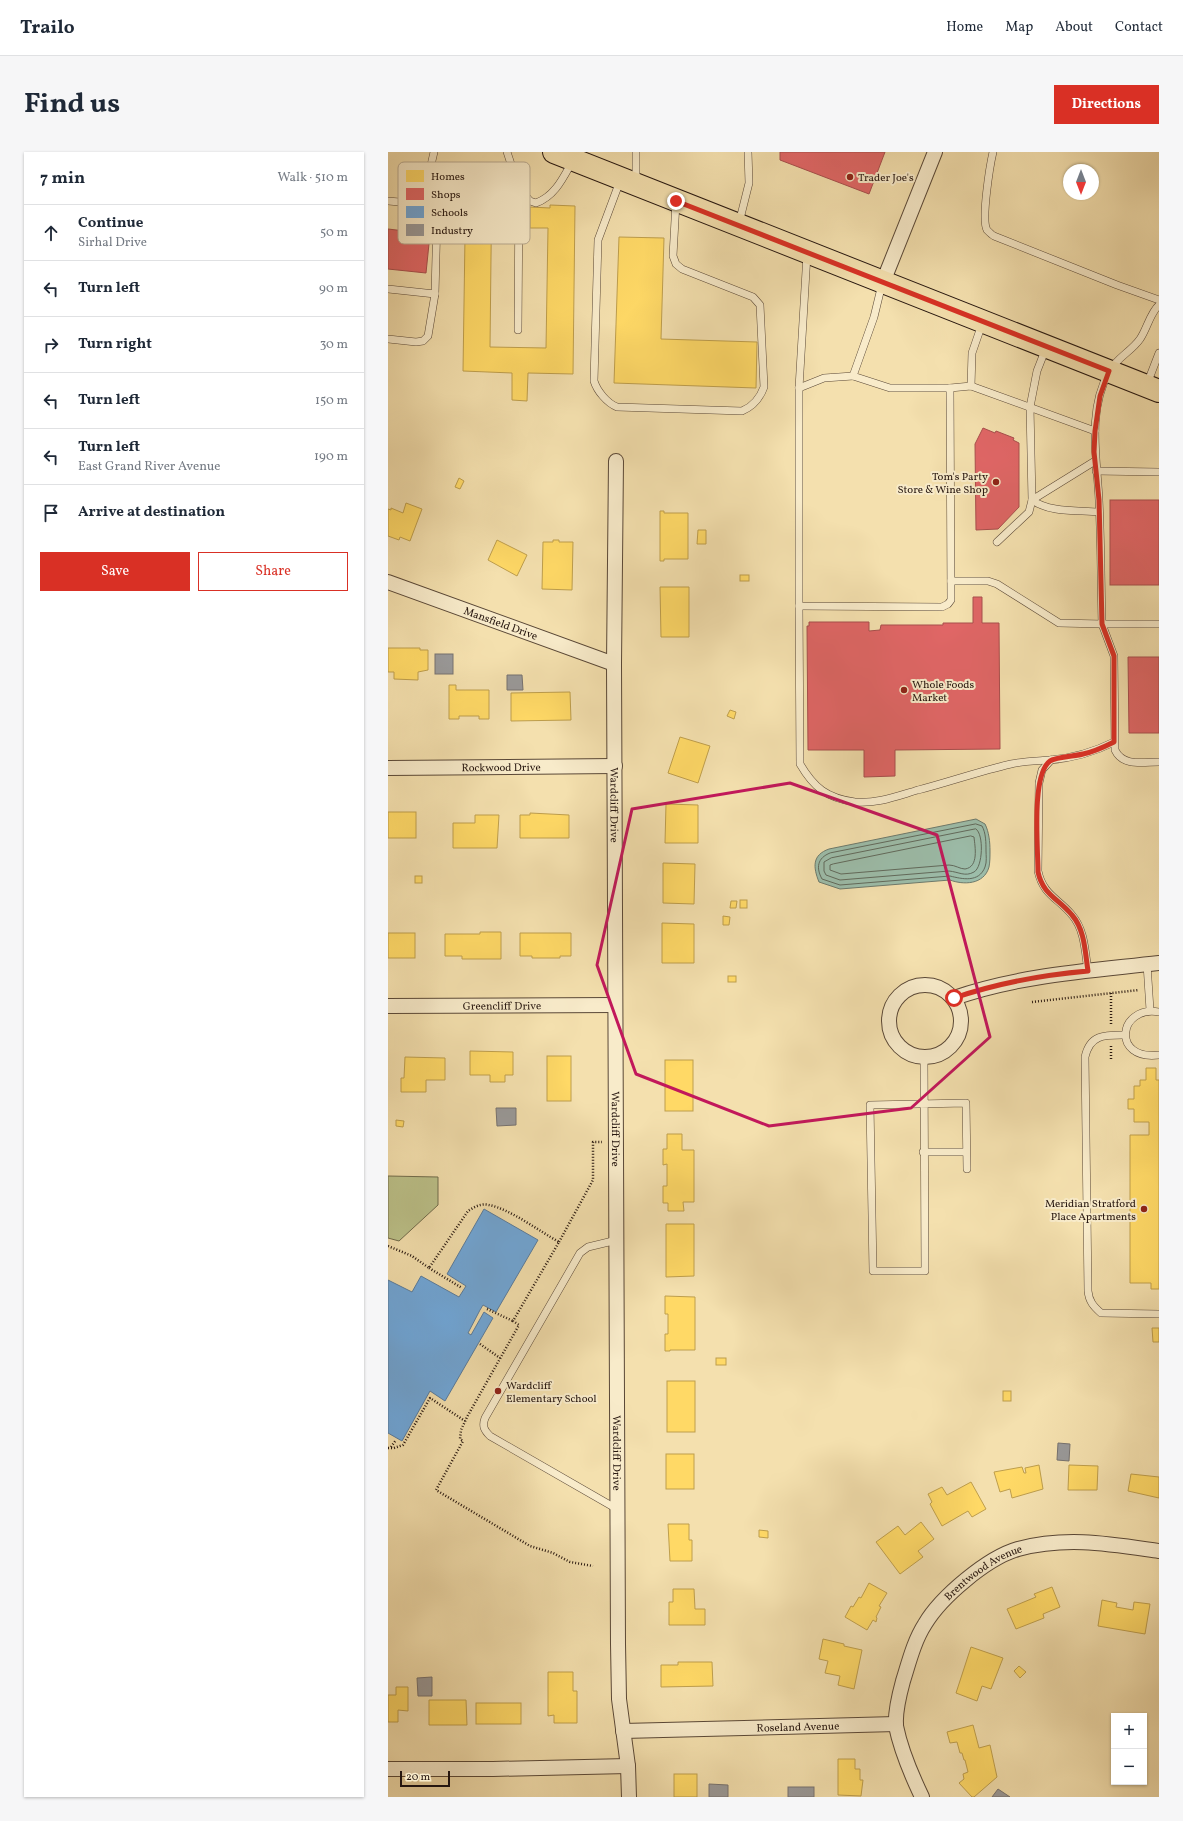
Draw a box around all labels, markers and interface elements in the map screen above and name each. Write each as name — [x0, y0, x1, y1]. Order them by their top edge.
text: Trailo — [20, 15, 75, 41]
text: Home — [946, 18, 983, 37]
text: Map — [1005, 18, 1033, 37]
text: About — [1055, 18, 1093, 37]
text: Contact — [1115, 18, 1163, 37]
text: Find us — [24, 85, 120, 124]
button: Directions — [1054, 85, 1159, 124]
legend — [398, 162, 530, 244]
north arrow — [1063, 164, 1099, 200]
text: 7 min — [40, 167, 85, 190]
text: Walk · 510 m — [277, 169, 348, 187]
text: Homes — [431, 170, 465, 185]
place label: Trader Joe's — [858, 171, 914, 186]
marker: Trader Joe's — [845, 172, 855, 182]
text: Shops — [431, 188, 461, 203]
route end — [667, 192, 685, 210]
text: Schools — [431, 206, 468, 221]
text: Continue — [78, 213, 143, 234]
icon: ahead — [40, 222, 62, 244]
text: 50 m — [320, 224, 348, 242]
text: Industry — [431, 224, 473, 239]
text: Sirhal Drive — [78, 234, 147, 252]
icon: left — [40, 278, 62, 300]
text: Turn left — [78, 278, 140, 299]
text: 90 m — [319, 280, 348, 298]
icon: right — [40, 334, 62, 356]
text: Turn right — [78, 334, 152, 355]
text: 30 m — [320, 336, 348, 354]
icon: left — [40, 390, 62, 412]
text: Turn left — [78, 390, 140, 411]
text: 150 m — [315, 392, 348, 410]
text: Turn left — [78, 437, 140, 458]
icon: left — [40, 446, 62, 468]
text: 190 m — [314, 448, 348, 466]
text: East Grand River Avenue — [78, 458, 220, 476]
place label: Tom's Party Store & Wine Shop — [897, 470, 988, 498]
marker: Tom's Party Store & Wine Shop — [991, 477, 1001, 487]
icon: arrive — [40, 502, 62, 524]
text: Arrive at destination — [78, 502, 225, 523]
button: Save — [40, 552, 190, 591]
button: Share — [198, 552, 348, 591]
street label: Mansfield Drive — [461, 604, 539, 645]
place label: Whole Foods Market — [912, 678, 974, 706]
marker: Whole Foods Market — [899, 685, 909, 695]
street label: Rockwood Drive — [461, 761, 541, 776]
street label: Wardcliff Drive — [605, 767, 621, 843]
route start — [945, 989, 963, 1007]
street label: Greencliff Drive — [463, 999, 541, 1015]
street label: Wardcliff Drive — [607, 1091, 622, 1167]
place label: Meridian Stratford Place Apartments — [1045, 1197, 1136, 1225]
marker: Meridian Stratford Place Apartments — [1139, 1204, 1149, 1214]
place label: Wardcliff Elementary School — [506, 1379, 597, 1407]
marker: Wardcliff Elementary School — [493, 1386, 503, 1396]
street label: Wardcliff Drive — [608, 1415, 623, 1491]
street label: Brentwood Avenue — [942, 1542, 1024, 1604]
map controls — [1111, 1713, 1147, 1785]
button: + — [1111, 1713, 1147, 1749]
street label: Roseland Avenue — [756, 1719, 840, 1737]
button: − — [1111, 1749, 1147, 1785]
scale bar — [400, 1769, 450, 1788]
text: 20 m — [406, 1770, 430, 1785]

